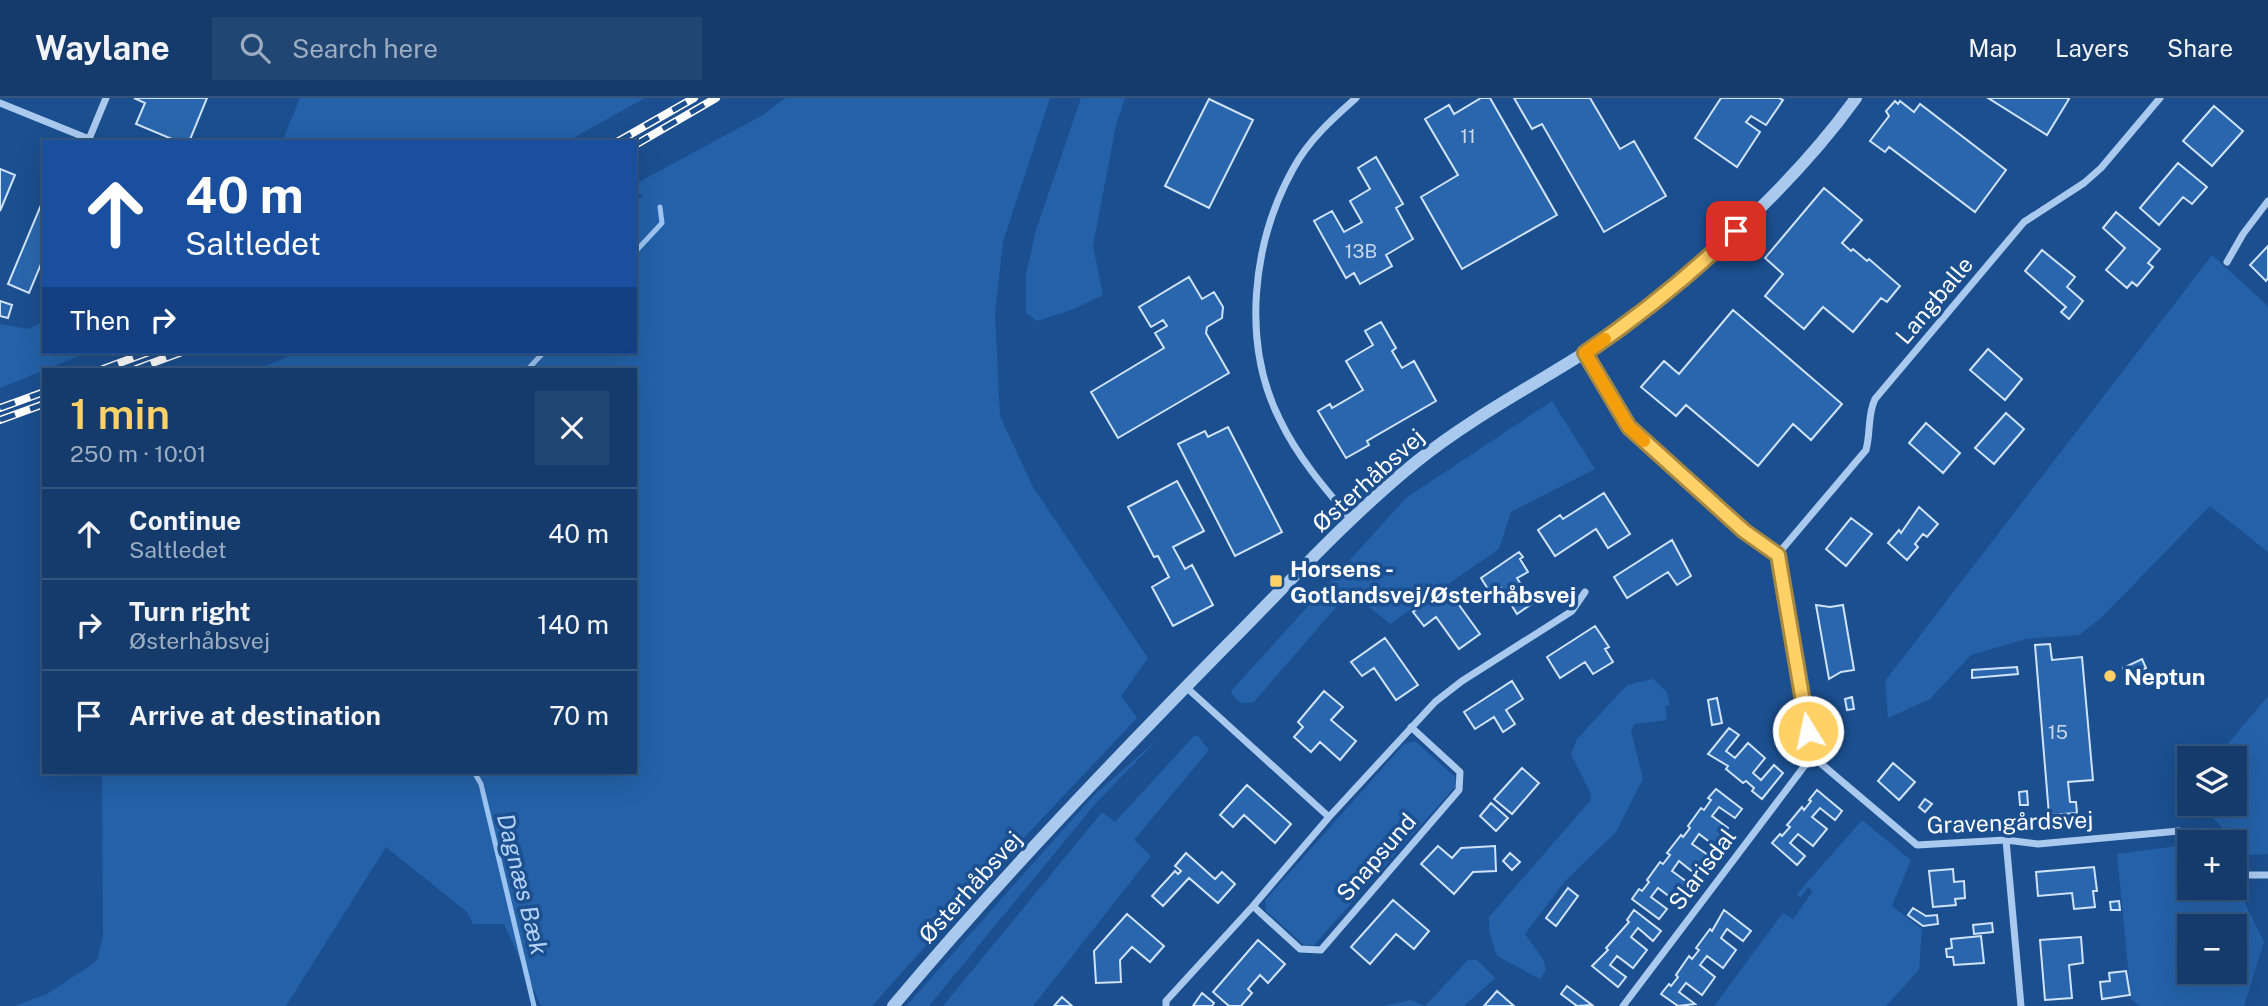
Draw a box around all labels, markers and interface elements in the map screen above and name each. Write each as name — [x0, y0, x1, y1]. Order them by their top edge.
search box — [212, 17, 702, 80]
text: Waylane — [35, 29, 170, 67]
icon: search — [236, 29, 274, 67]
text: Search here — [292, 33, 438, 64]
text: Map — [1968, 34, 2017, 62]
text: Layers — [2055, 34, 2129, 62]
text: Share — [2167, 34, 2233, 62]
house number: 11 — [1460, 125, 1476, 147]
text: 40 m — [185, 166, 304, 224]
icon: ahead — [70, 168, 161, 259]
pin — [1706, 201, 1766, 261]
icon: arrive — [1717, 212, 1755, 250]
text: Saltledet — [185, 225, 321, 262]
house number: 13B — [1345, 240, 1377, 262]
street label: Langballe — [1890, 251, 1978, 349]
icon: right — [144, 301, 182, 339]
text: Then — [70, 305, 130, 336]
text: 1 min — [70, 389, 170, 438]
button: close — [535, 391, 609, 465]
street label: Østerhåbsvej — [1307, 423, 1429, 537]
text: 250 m · 10:01 — [70, 440, 206, 467]
text: Continue — [129, 505, 241, 536]
icon: ahead — [70, 515, 108, 553]
text: 40 m — [548, 518, 609, 549]
text: Saltledet — [129, 536, 227, 563]
place label: Horsens - Gotlandsvej/Østerhåbsvej — [1290, 555, 1576, 608]
marker: Horsens - Gotlandsvej/Østerhåbsvej — [1268, 573, 1284, 589]
text: Turn right — [129, 596, 251, 627]
icon: right — [70, 606, 108, 644]
text: 140 m — [537, 609, 609, 640]
text: Østerhåbsvej — [129, 627, 270, 654]
place label: Neptun — [2124, 663, 2205, 690]
marker: Neptun — [2102, 668, 2118, 684]
position arrow — [1771, 694, 1845, 768]
icon: arrive — [70, 697, 108, 735]
text: Arrive at destination — [129, 700, 381, 731]
text: 70 m — [549, 700, 609, 731]
house number: 15 — [2048, 721, 2068, 743]
map controls — [2177, 746, 2247, 984]
button: layers — [2177, 746, 2247, 816]
street label: Gravengårdsvej — [1926, 806, 2094, 838]
street label: Snapsund — [1331, 808, 1421, 906]
water label: Dagnæs Bæk — [492, 811, 554, 957]
street label: Slarisdal — [1663, 823, 1741, 915]
street label: Østerhåbsvej — [913, 826, 1027, 948]
button: + — [2177, 830, 2247, 900]
button: − — [2177, 914, 2247, 984]

